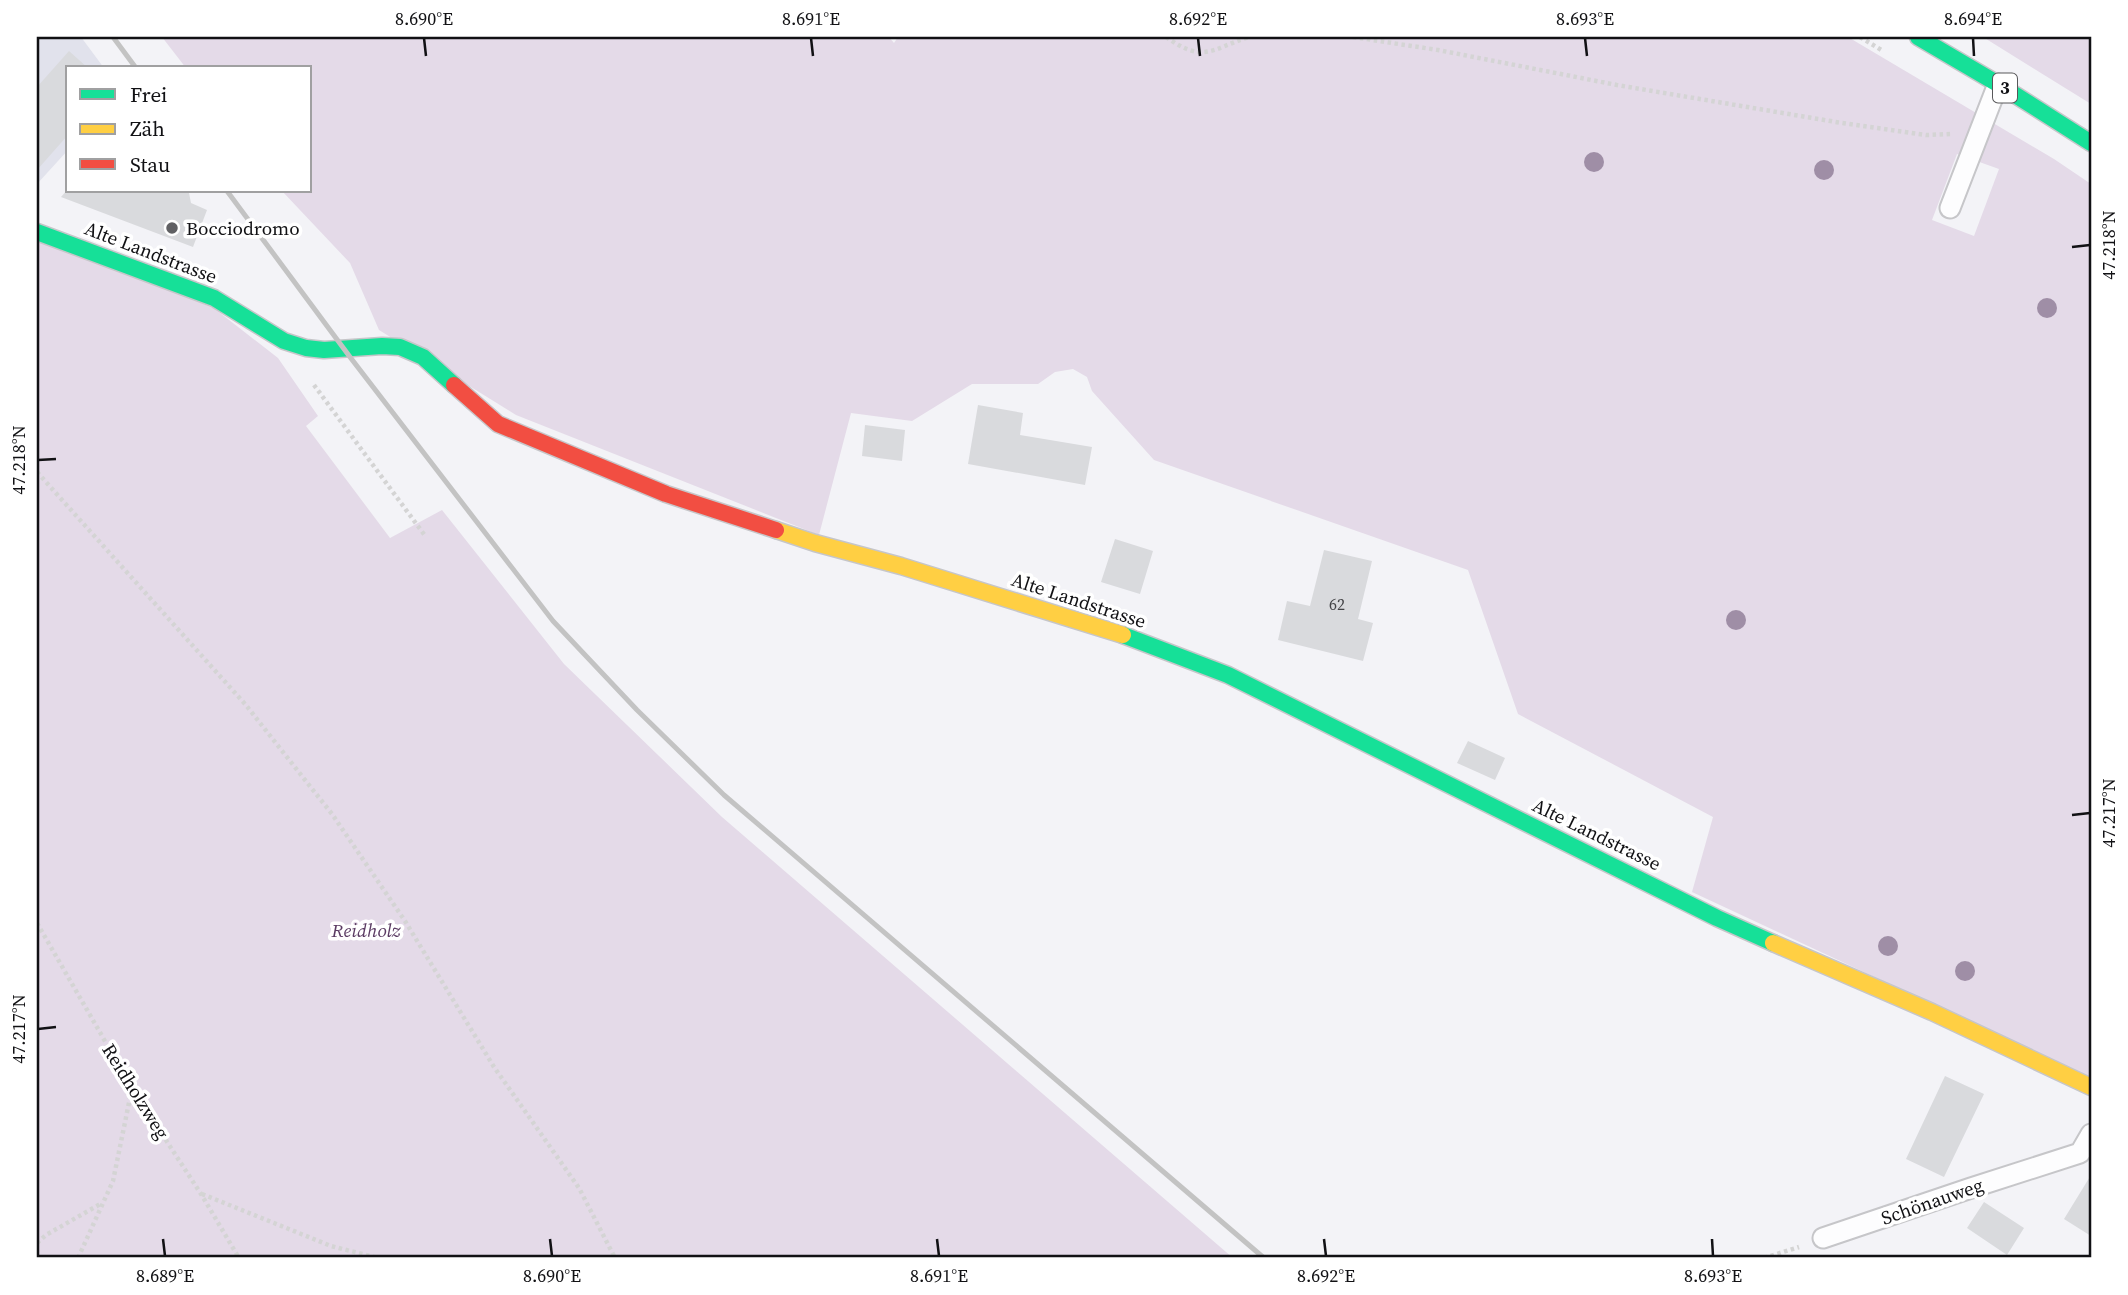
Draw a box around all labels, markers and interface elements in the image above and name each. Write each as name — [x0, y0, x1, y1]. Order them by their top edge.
text: 8.690°E — [395, 6, 453, 31]
text: 8.691°E — [782, 6, 840, 31]
text: 8.692°E — [1169, 6, 1227, 31]
text: 8.693°E — [1556, 6, 1614, 31]
text: 8.694°E — [1944, 6, 2002, 31]
legend — [66, 66, 312, 192]
road number: 3 — [1993, 74, 2017, 102]
text: Frei — [130, 80, 167, 109]
text: Zäh — [130, 114, 165, 143]
text: Stau — [130, 150, 170, 179]
text: 47.218°N — [2096, 210, 2121, 280]
street label: Alte Landstrasse — [81, 215, 221, 289]
place label: Bocciodromo — [186, 215, 300, 241]
marker: Bocciodromo — [164, 220, 180, 236]
text: 47.218°N — [6, 425, 31, 495]
street label: Alte Landstrasse — [1008, 566, 1150, 634]
house number: 62 — [1329, 593, 1345, 615]
text: 47.217°N — [2096, 778, 2121, 848]
street label: Alte Landstrasse — [1528, 792, 1666, 876]
park label: Reidholz — [331, 917, 402, 943]
text: 47.217°N — [6, 994, 31, 1064]
street label: Reidholzweg — [96, 1038, 176, 1144]
street label: Schönauweg — [1878, 1171, 1987, 1231]
text: 8.689°E — [136, 1263, 194, 1288]
text: 8.690°E — [523, 1263, 581, 1288]
text: 8.691°E — [910, 1263, 968, 1288]
text: 8.692°E — [1297, 1263, 1355, 1288]
text: 8.693°E — [1684, 1263, 1742, 1288]

